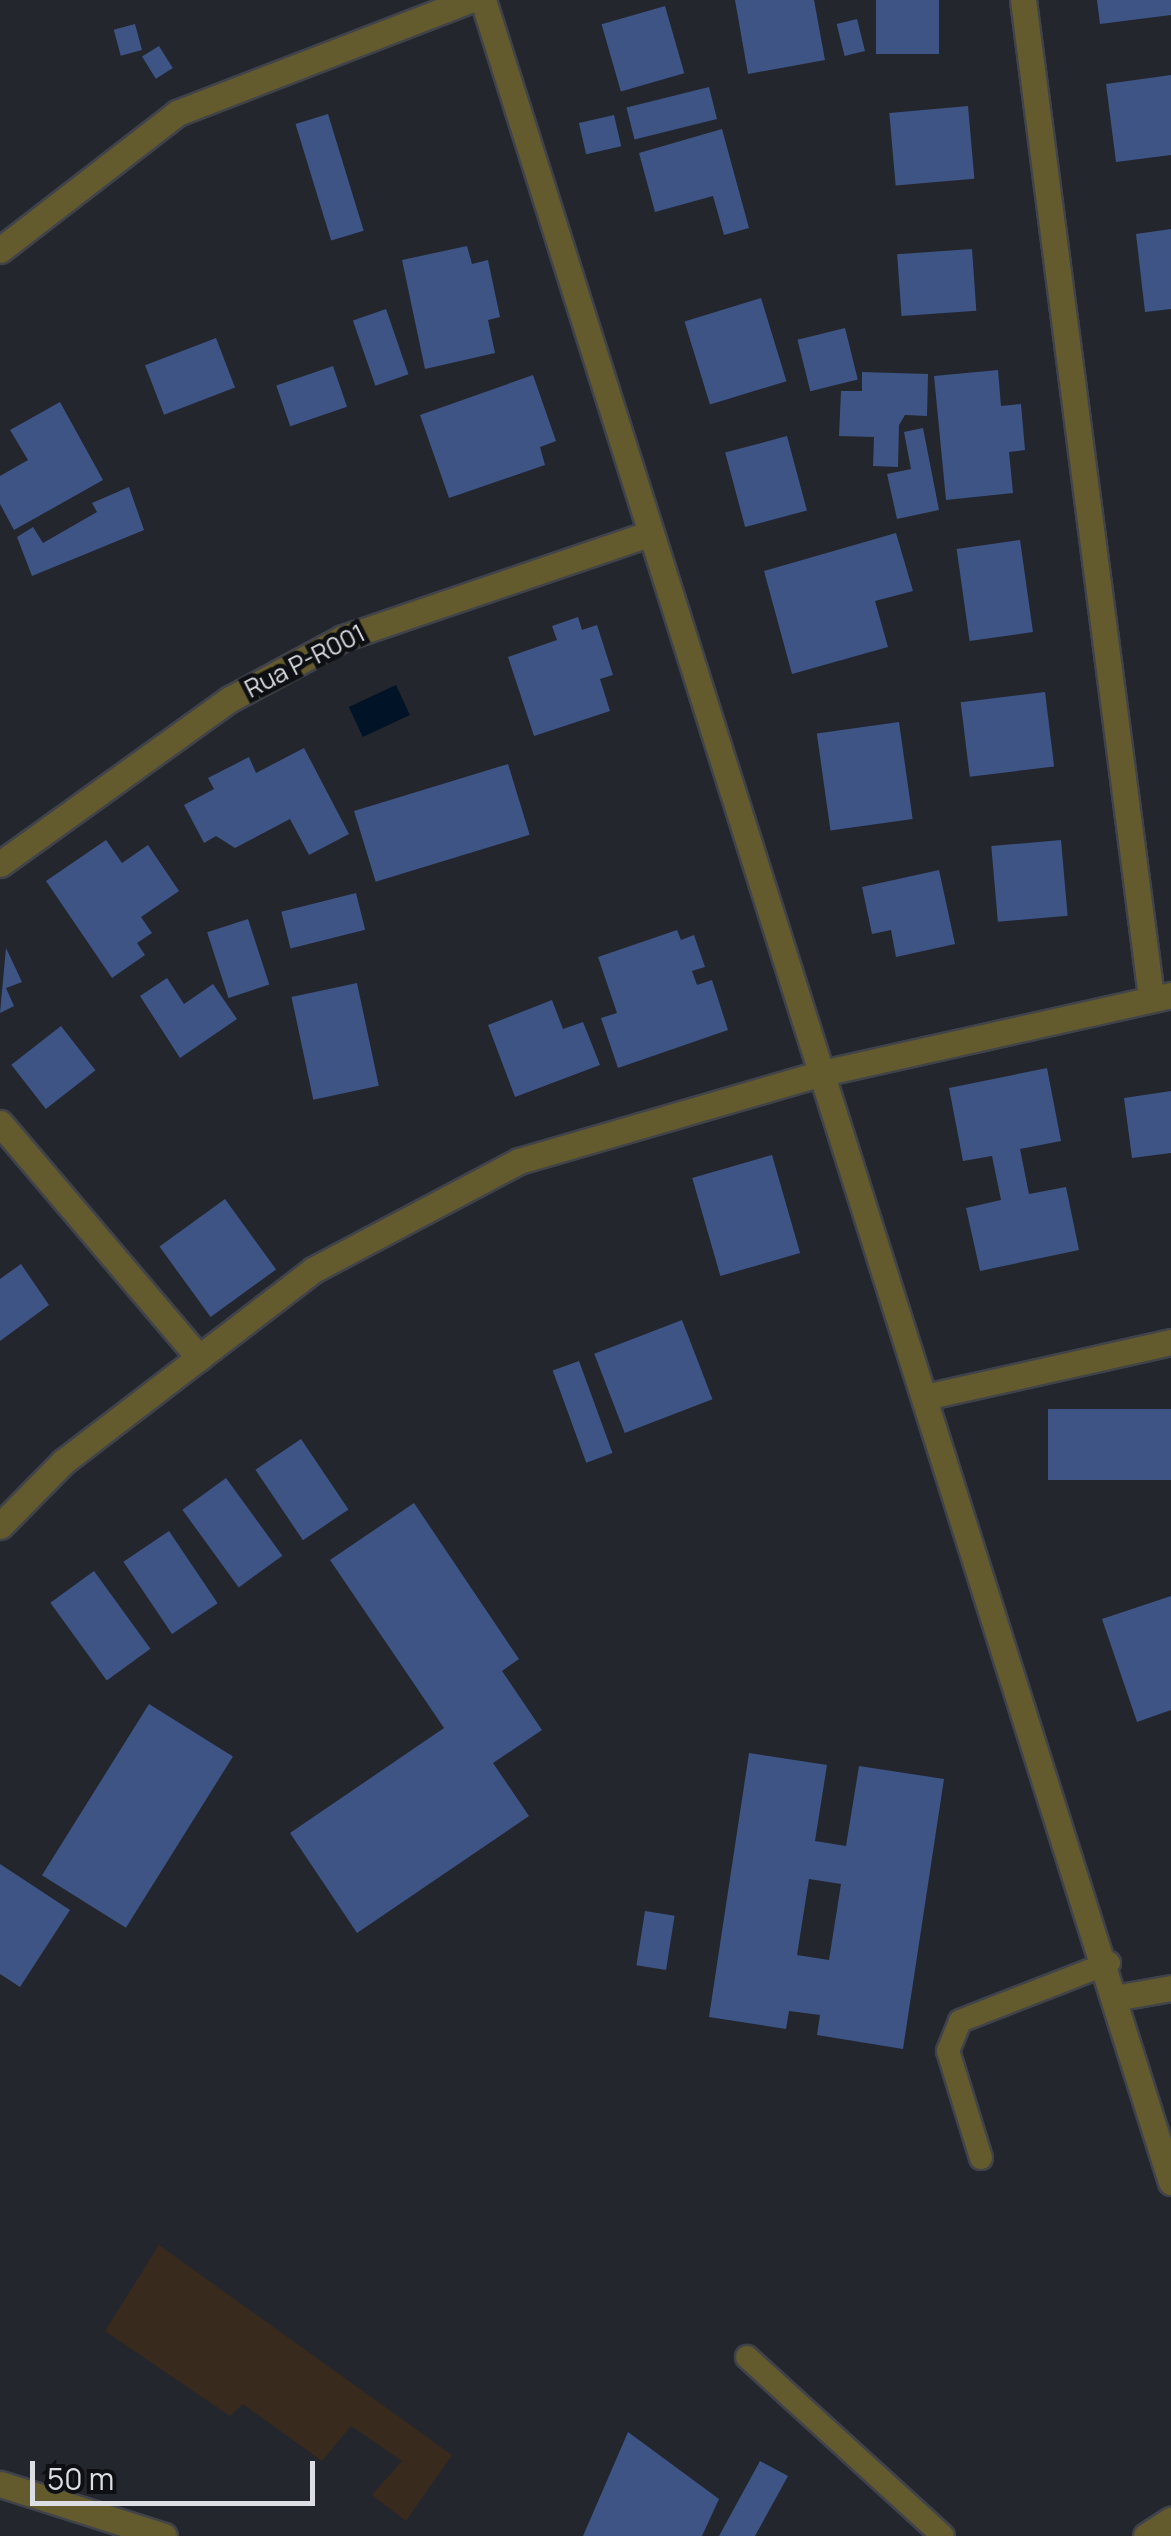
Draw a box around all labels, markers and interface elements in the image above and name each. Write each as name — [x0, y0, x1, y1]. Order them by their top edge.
street label: Rua P-R001 — [240, 618, 370, 704]
scale bar — [35, 2441, 320, 2503]
text: 50 m — [47, 2458, 114, 2499]

